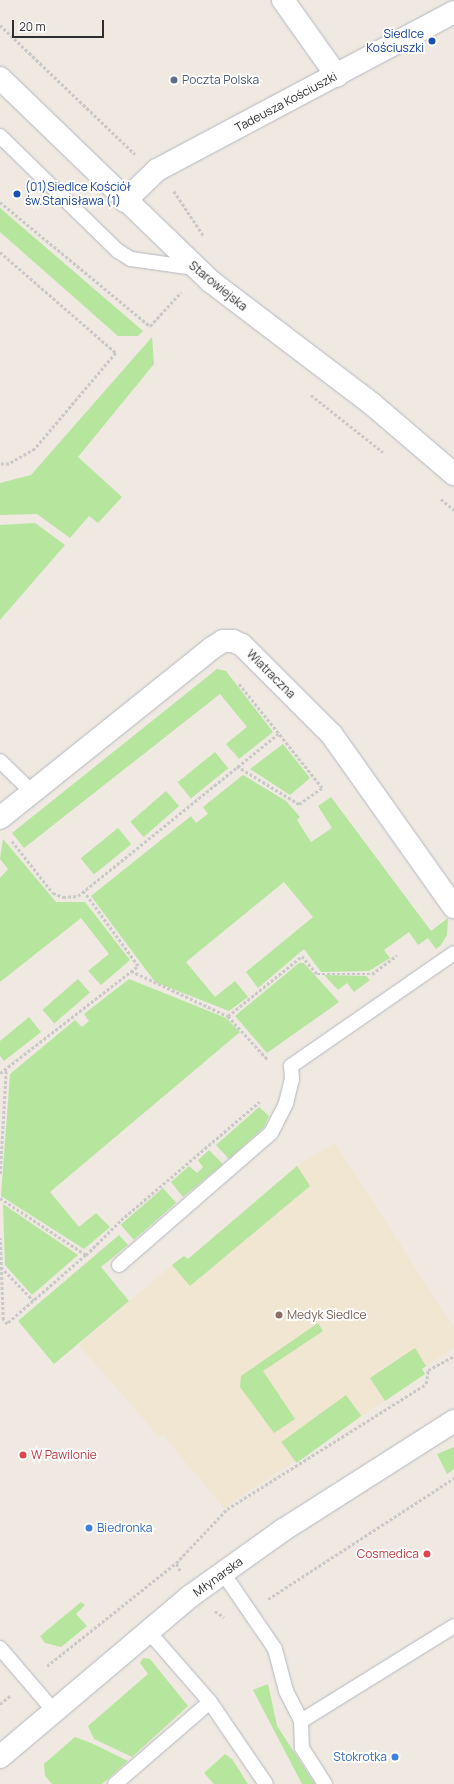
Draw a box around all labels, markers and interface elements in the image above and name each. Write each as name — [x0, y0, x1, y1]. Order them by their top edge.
scale bar — [14, 12, 106, 38]
text: 20 m — [19, 18, 46, 35]
place label: Siedlce Kościuszki — [366, 27, 424, 55]
marker: Siedlce Kościuszki — [427, 36, 437, 46]
street label: Tadeusza Kościuszki — [233, 69, 339, 135]
place label: Poczta Polska — [182, 73, 259, 87]
marker: Poczta Polska — [169, 75, 179, 85]
place label: (01)Siedlce Kościół św.Stanisława (1) — [25, 180, 131, 208]
marker: (01)Siedlce Kościół św.Stanisława (1) — [12, 189, 22, 199]
street label: Starowiejska — [186, 258, 250, 314]
street label: Wiatraczna — [244, 647, 298, 701]
place label: Medyk Siedlce — [287, 1308, 366, 1322]
marker: Medyk Siedlce — [274, 1310, 284, 1320]
place label: W Pawilonie — [31, 1448, 97, 1462]
marker: W Pawilonie — [18, 1450, 28, 1460]
place label: Biedronka — [97, 1521, 152, 1535]
marker: Biedronka — [84, 1523, 94, 1533]
place label: Cosmedica — [357, 1547, 419, 1561]
marker: Cosmedica — [422, 1549, 432, 1559]
street label: Młynarska — [190, 1554, 246, 1600]
place label: Stokrotka — [333, 1750, 387, 1764]
marker: Stokrotka — [390, 1752, 400, 1762]

